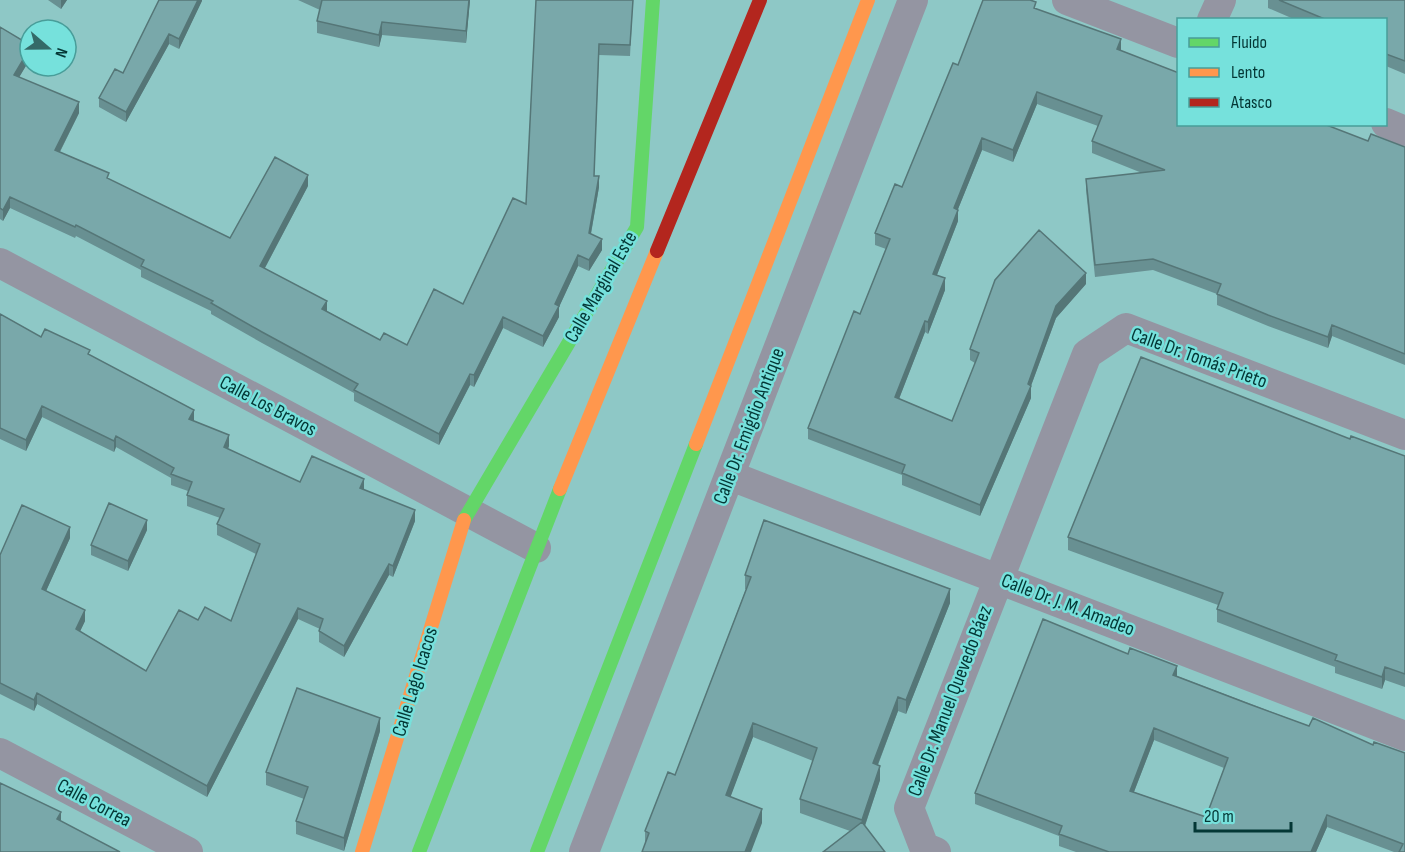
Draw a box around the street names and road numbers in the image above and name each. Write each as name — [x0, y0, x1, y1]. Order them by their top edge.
street label: Calle Marginal Este — [559, 227, 643, 347]
street label: Calle Dr. Tomás Prieto — [1128, 322, 1270, 394]
street label: Calle Dr. Emigdio Antique — [708, 344, 790, 508]
street label: Calle Los Bravos — [215, 370, 321, 442]
street label: Calle Dr. J. M. Amadeo — [998, 569, 1138, 641]
street label: Calle Dr. Manuel Quevedo Báez — [903, 602, 997, 800]
street label: Calle Lago Icacos — [387, 624, 443, 740]
street label: Calle Correa — [53, 774, 135, 832]

